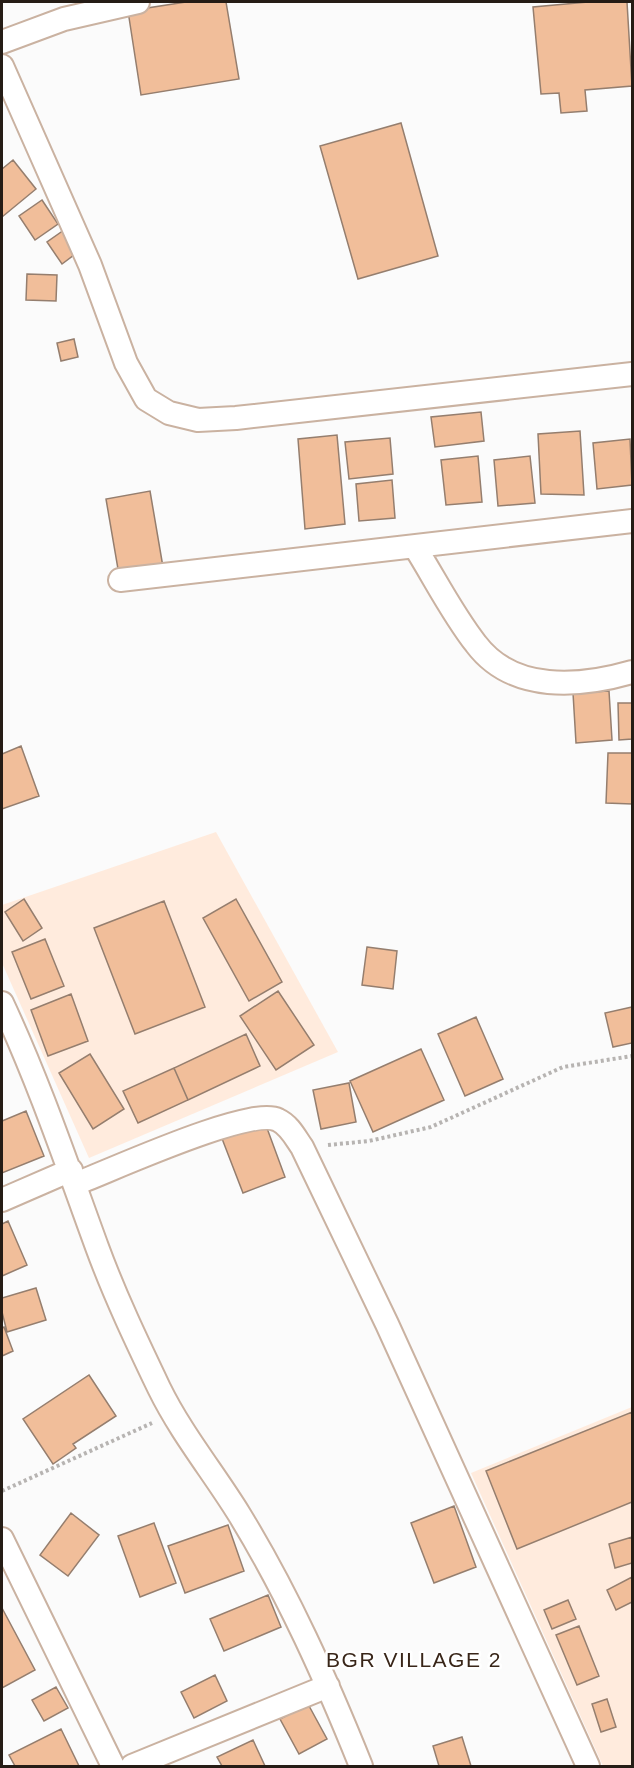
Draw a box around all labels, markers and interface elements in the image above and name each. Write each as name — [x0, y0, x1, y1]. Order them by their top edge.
district label: BGR VILLAGE 2 — [326, 1648, 502, 1671]

